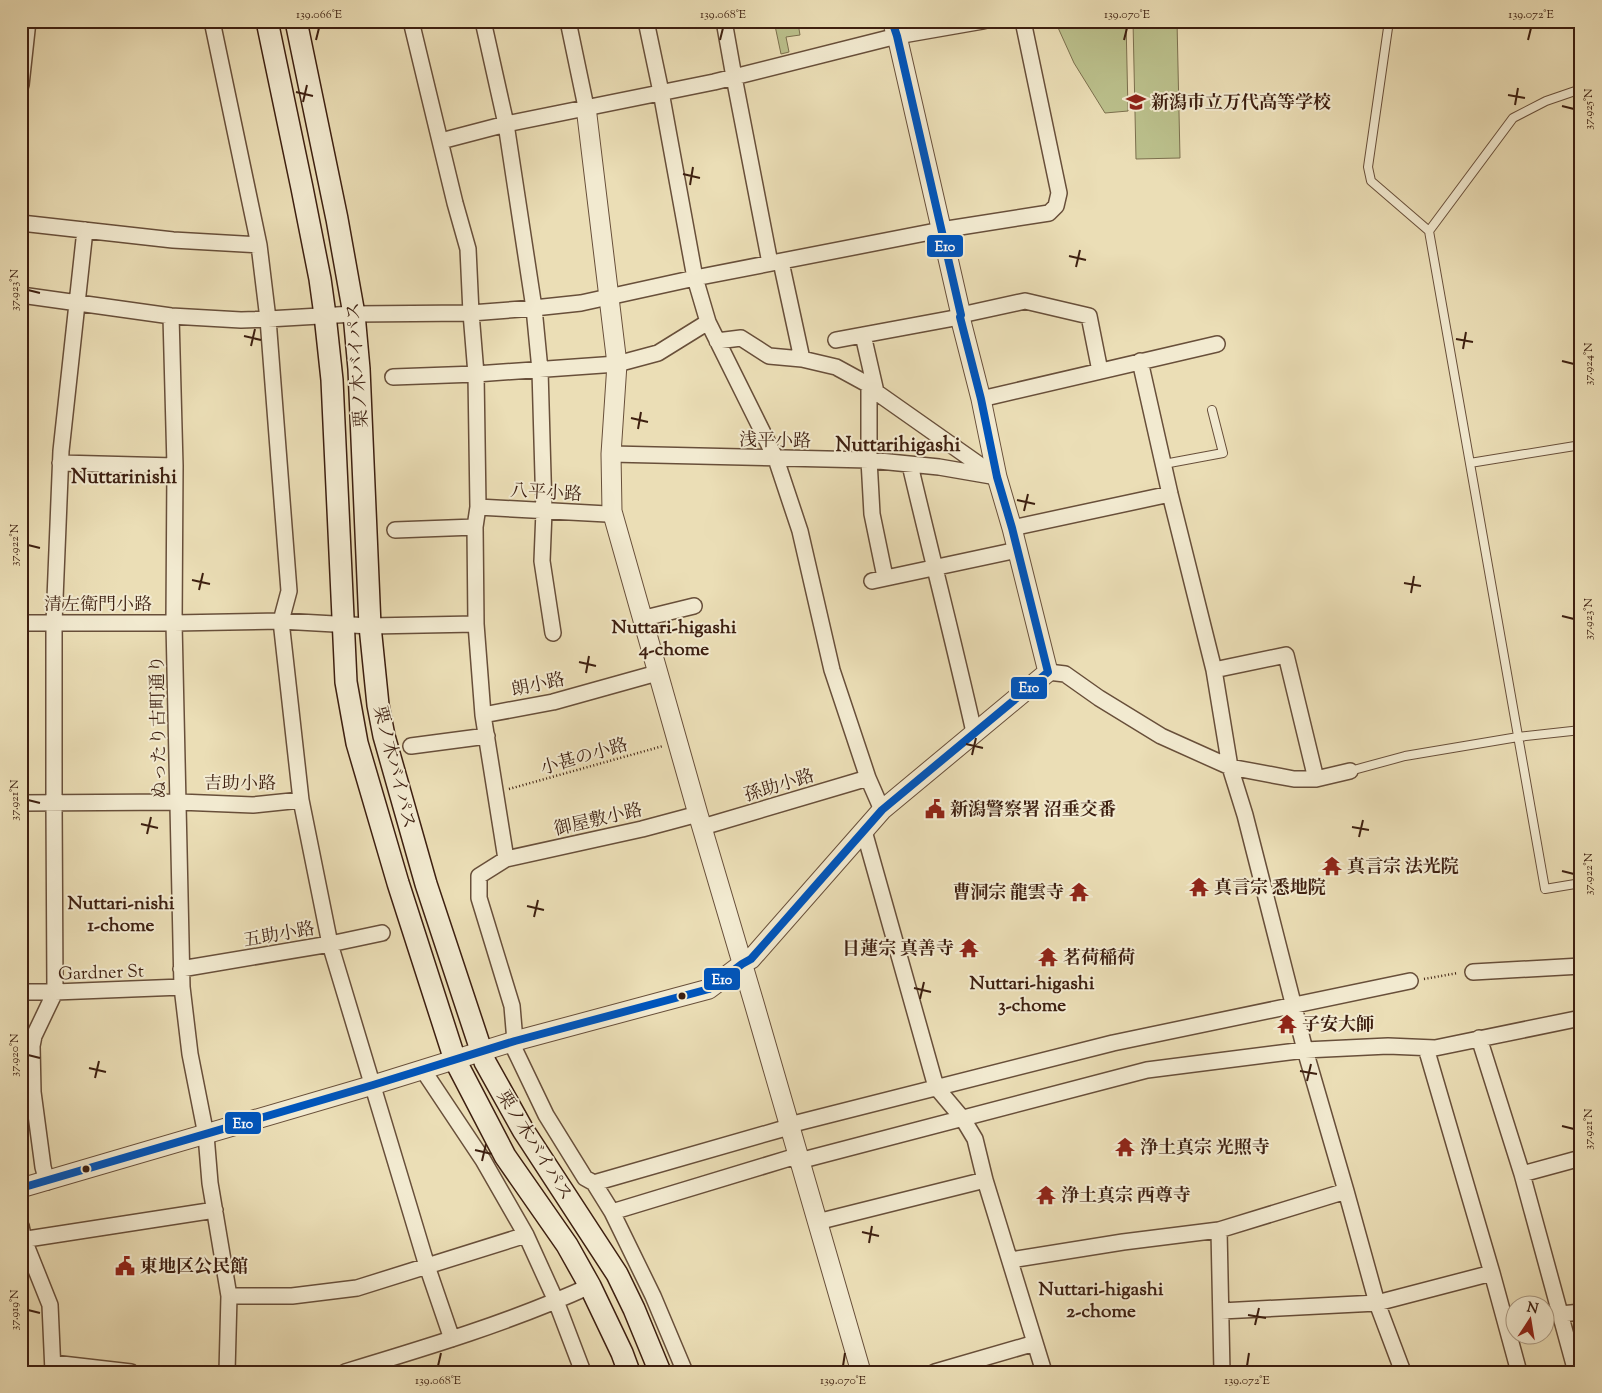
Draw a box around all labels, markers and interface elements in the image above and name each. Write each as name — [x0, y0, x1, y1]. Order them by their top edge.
text: 139.066°E — [296, 6, 343, 24]
text: 139.068°E — [700, 6, 747, 24]
text: 139.070°E — [1104, 6, 1151, 24]
text: 139.072°E — [1508, 6, 1554, 24]
text: 37.925°N — [1580, 88, 1598, 130]
school or university icon: 新潟市立万代高等学校 — [1125, 91, 1147, 113]
place label: 新潟市立万代高等学校 — [1151, 91, 1331, 117]
line badge: E10 — [926, 234, 964, 258]
text: E10 — [935, 238, 956, 258]
text: 37.923°N — [6, 269, 24, 311]
street label: 栗ノ木バイパス — [342, 301, 376, 428]
text: 37.924°N — [1580, 342, 1598, 386]
street label: 浅平小路 — [739, 428, 811, 456]
district label: Nuttarihigashi — [836, 432, 961, 461]
district label: Nuttarinishi — [71, 464, 177, 493]
street label: 八平小路 — [509, 479, 583, 509]
text: 37.922°N — [6, 523, 24, 566]
street label: 清左衛門小路 — [44, 593, 152, 619]
text: 37.923°N — [1580, 598, 1598, 640]
district label: Nuttari-higashi 4-chome — [612, 615, 737, 664]
street label: ぬったり古町通り — [146, 655, 174, 799]
street label: 朗小路 — [509, 668, 568, 704]
line badge: E10 — [1010, 676, 1048, 700]
text: E10 — [1019, 679, 1040, 699]
street label: 栗ノ木バイパス — [365, 703, 421, 832]
street label: 小甚の小路 — [538, 733, 631, 783]
street label: 孫助小路 — [741, 764, 818, 810]
street label: 吉助小路 — [204, 772, 276, 798]
text: 37.921°N — [6, 779, 24, 821]
street label: 御屋敷小路 — [552, 798, 645, 844]
public building icon: 新潟警察署 沼垂交番 — [924, 798, 946, 820]
place label: 新潟警察署 沼垂交番 — [950, 798, 1116, 824]
text: 37.922°N — [1580, 852, 1598, 895]
temple icon: 真言宗 法光院 — [1321, 855, 1343, 877]
place label: 真言宗 法光院 — [1347, 855, 1459, 881]
temple icon: 真言宗 悉地院 — [1188, 876, 1210, 898]
place label: 真言宗 悉地院 — [1214, 876, 1326, 902]
place label: 曹洞宗 龍雲寺 — [952, 881, 1064, 907]
temple icon: 曹洞宗 龍雲寺 — [1068, 881, 1090, 903]
district label: Nuttari-nishi 1-chome — [67, 891, 175, 940]
street label: 五助小路 — [242, 917, 317, 955]
place label: 日蓮宗 真善寺 — [842, 937, 954, 963]
temple icon: 日蓮宗 真善寺 — [958, 937, 980, 959]
temple icon: 茗荷稲荷 — [1037, 946, 1059, 968]
place label: 茗荷稲荷 — [1063, 946, 1135, 972]
street label: Gardner St — [58, 960, 145, 988]
line badge: E10 — [703, 967, 741, 991]
text: E10 — [712, 971, 733, 991]
district label: Nuttari-higashi 3-chome — [970, 971, 1095, 1020]
unlabelled marker — [677, 991, 687, 1001]
temple icon: 子安大師 — [1276, 1013, 1298, 1035]
place label: 子安大師 — [1302, 1013, 1374, 1039]
text: 37.920°N — [6, 1033, 24, 1077]
street label: 栗ノ木バイパス — [489, 1086, 578, 1206]
text: 37.921°N — [1580, 1108, 1598, 1150]
line badge: E10 — [224, 1111, 262, 1135]
text: E10 — [233, 1115, 254, 1135]
temple icon: 浄土真宗 光照寺 — [1114, 1136, 1136, 1158]
place label: 浄土真宗 光照寺 — [1140, 1136, 1270, 1162]
unlabelled marker — [81, 1164, 91, 1174]
temple icon: 浄土真宗 西尊寺 — [1035, 1184, 1057, 1206]
place label: 浄土真宗 西尊寺 — [1061, 1184, 1191, 1210]
public building icon: 東地区公民館 — [114, 1255, 136, 1277]
place label: 東地区公民館 — [140, 1255, 248, 1281]
district label: Nuttari-higashi 2-chome — [1039, 1277, 1164, 1326]
text: 37.919°N — [6, 1289, 24, 1331]
north arrow — [1504, 1296, 1554, 1346]
text: N — [1525, 1298, 1540, 1320]
text: 139.068°E — [415, 1372, 462, 1390]
text: 139.070°E — [820, 1372, 867, 1390]
text: 139.072°E — [1224, 1372, 1270, 1390]

